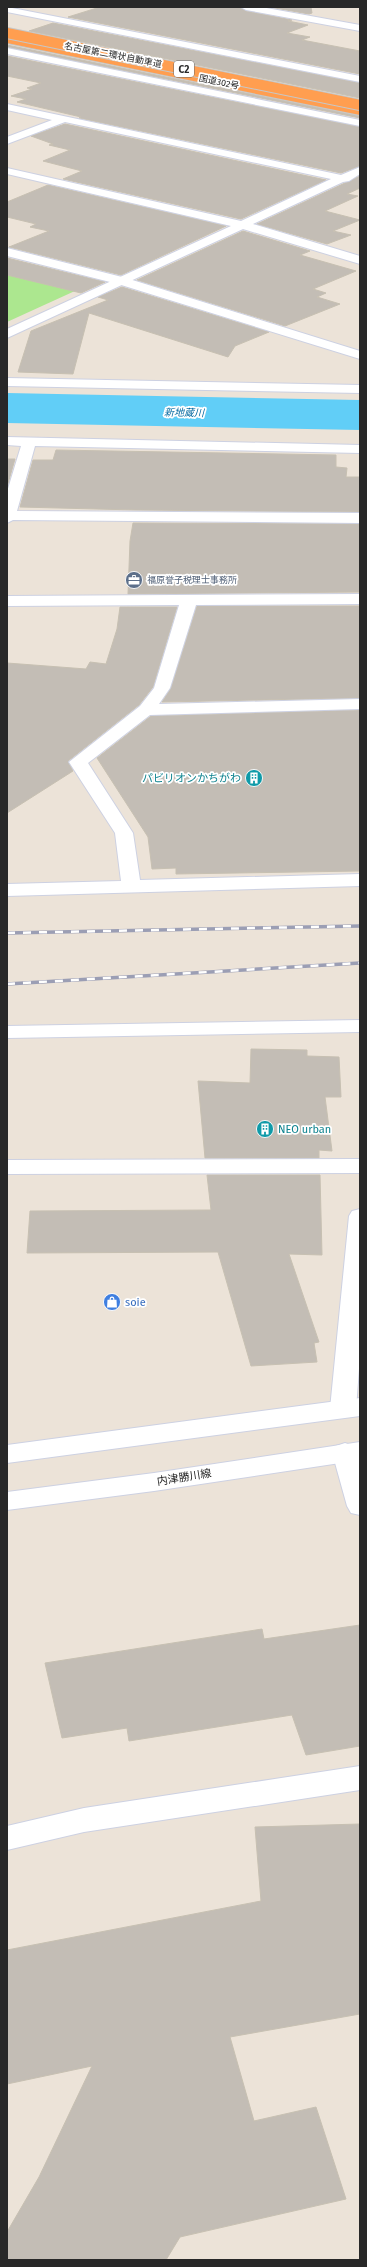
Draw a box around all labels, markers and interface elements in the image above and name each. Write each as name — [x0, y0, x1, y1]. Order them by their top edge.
street label: 名古屋第二環状自動車道 — [63, 40, 163, 69]
road number: C2 — [174, 61, 194, 77]
street label: 国道302号 — [198, 73, 240, 91]
water label: 新地蔵川 — [164, 407, 205, 419]
office icon: 福原誉子税理士事務所 — [124, 570, 144, 590]
place label: 福原誉子税理士事務所 — [147, 575, 237, 585]
building icon: パビリオンかちがわ — [244, 768, 264, 788]
place label: パビリオンかちがわ — [142, 772, 241, 785]
building icon: NEO urban — [255, 1119, 275, 1139]
place label: NEO urban — [278, 1123, 331, 1136]
shop icon: soie — [102, 1292, 122, 1312]
place label: soie — [125, 1296, 146, 1309]
street label: 内津勝川線 — [156, 1467, 212, 1488]

